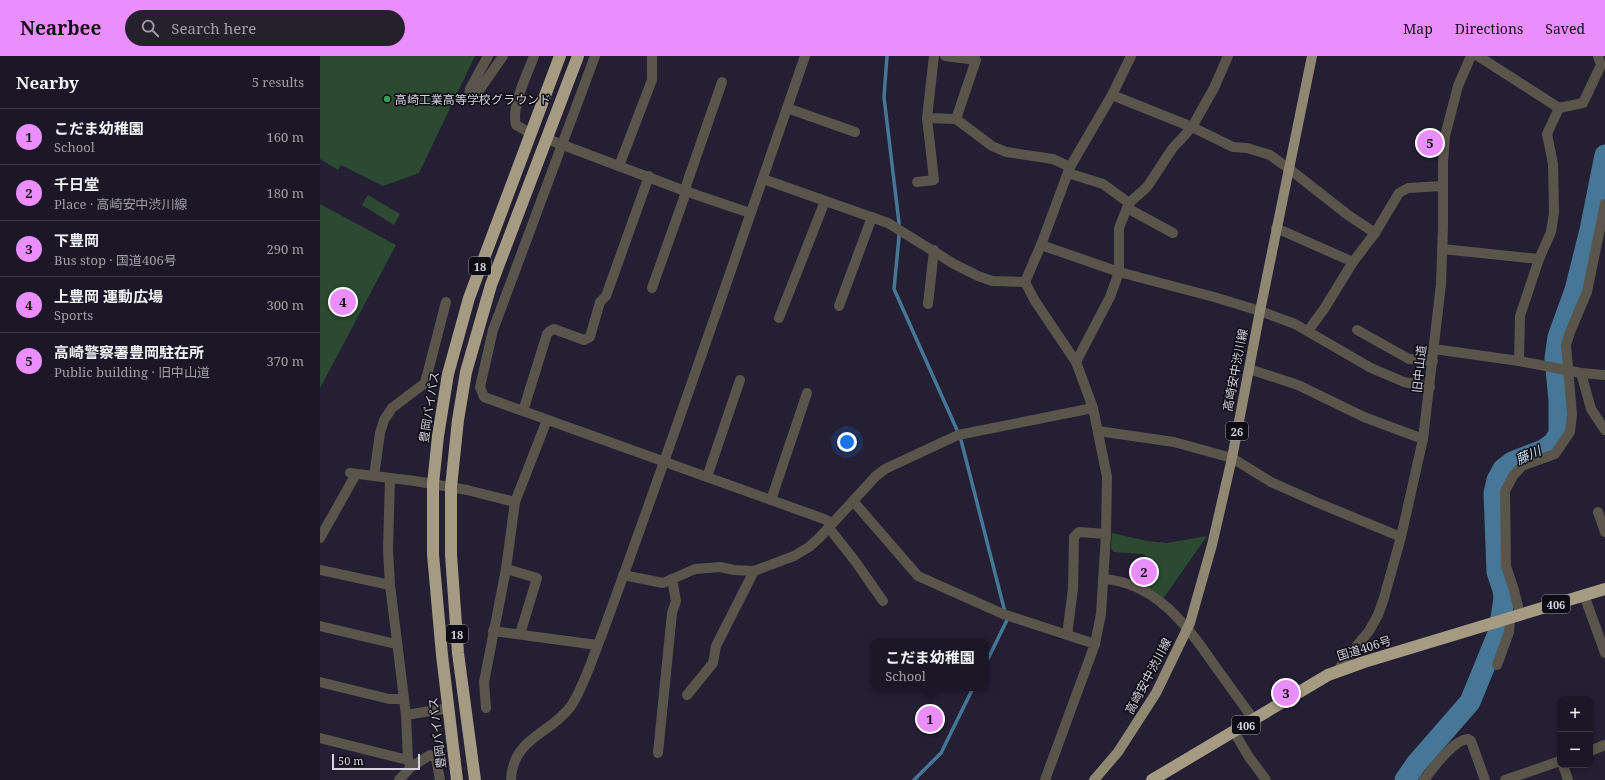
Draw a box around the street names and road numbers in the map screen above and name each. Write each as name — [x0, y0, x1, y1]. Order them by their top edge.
road number: 18 — [469, 257, 491, 275]
street label: 高崎安中渋川線 — [1219, 327, 1251, 413]
street label: 旧中山道 — [1408, 344, 1430, 394]
street label: 豊岡バイパス — [415, 370, 443, 444]
road number: 26 — [1226, 422, 1248, 440]
road number: 406 — [1542, 595, 1570, 613]
road number: 18 — [446, 625, 468, 643]
street label: 国道406号 — [1335, 632, 1393, 664]
street label: 高崎安中渋川線 — [1121, 635, 1175, 717]
street label: 豊岡バイパス — [424, 696, 450, 770]
road number: 406 — [1232, 716, 1260, 734]

